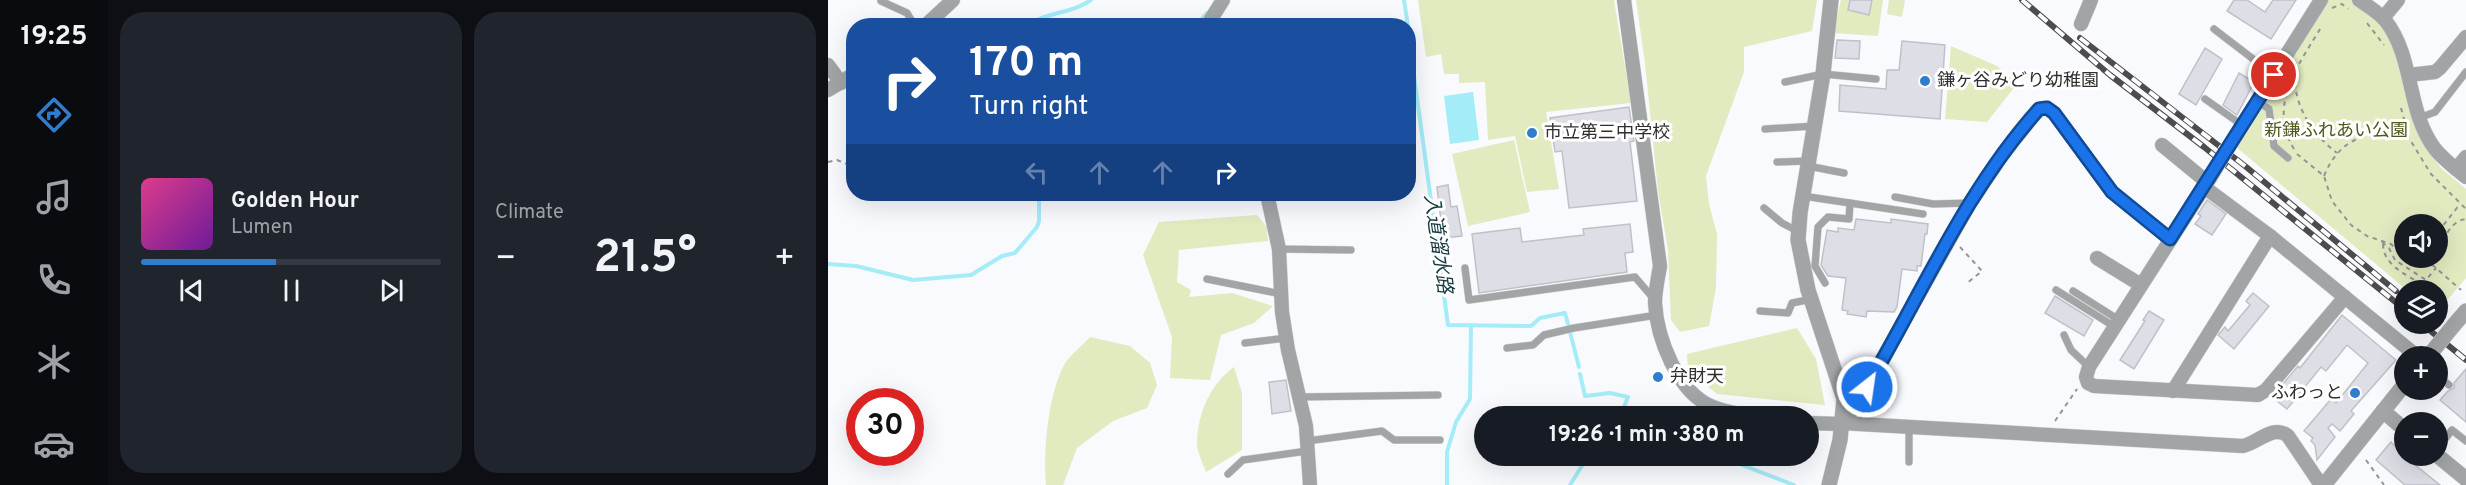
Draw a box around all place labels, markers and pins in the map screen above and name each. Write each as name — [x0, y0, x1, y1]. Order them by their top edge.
pin — [2248, 49, 2299, 100]
place label: 鎌ヶ谷みどり幼稚園 — [1937, 70, 2099, 93]
marker: 鎌ヶ谷みどり幼稚園 — [1918, 74, 1932, 88]
place label: 市立第三中学校 — [1544, 122, 1670, 145]
marker: 市立第三中学校 — [1525, 126, 1539, 140]
place label: 弁財天 — [1670, 366, 1724, 389]
marker: 弁財天 — [1651, 370, 1665, 384]
place label: ふわっと — [2271, 382, 2343, 405]
marker: ふわっと — [2348, 386, 2362, 400]

